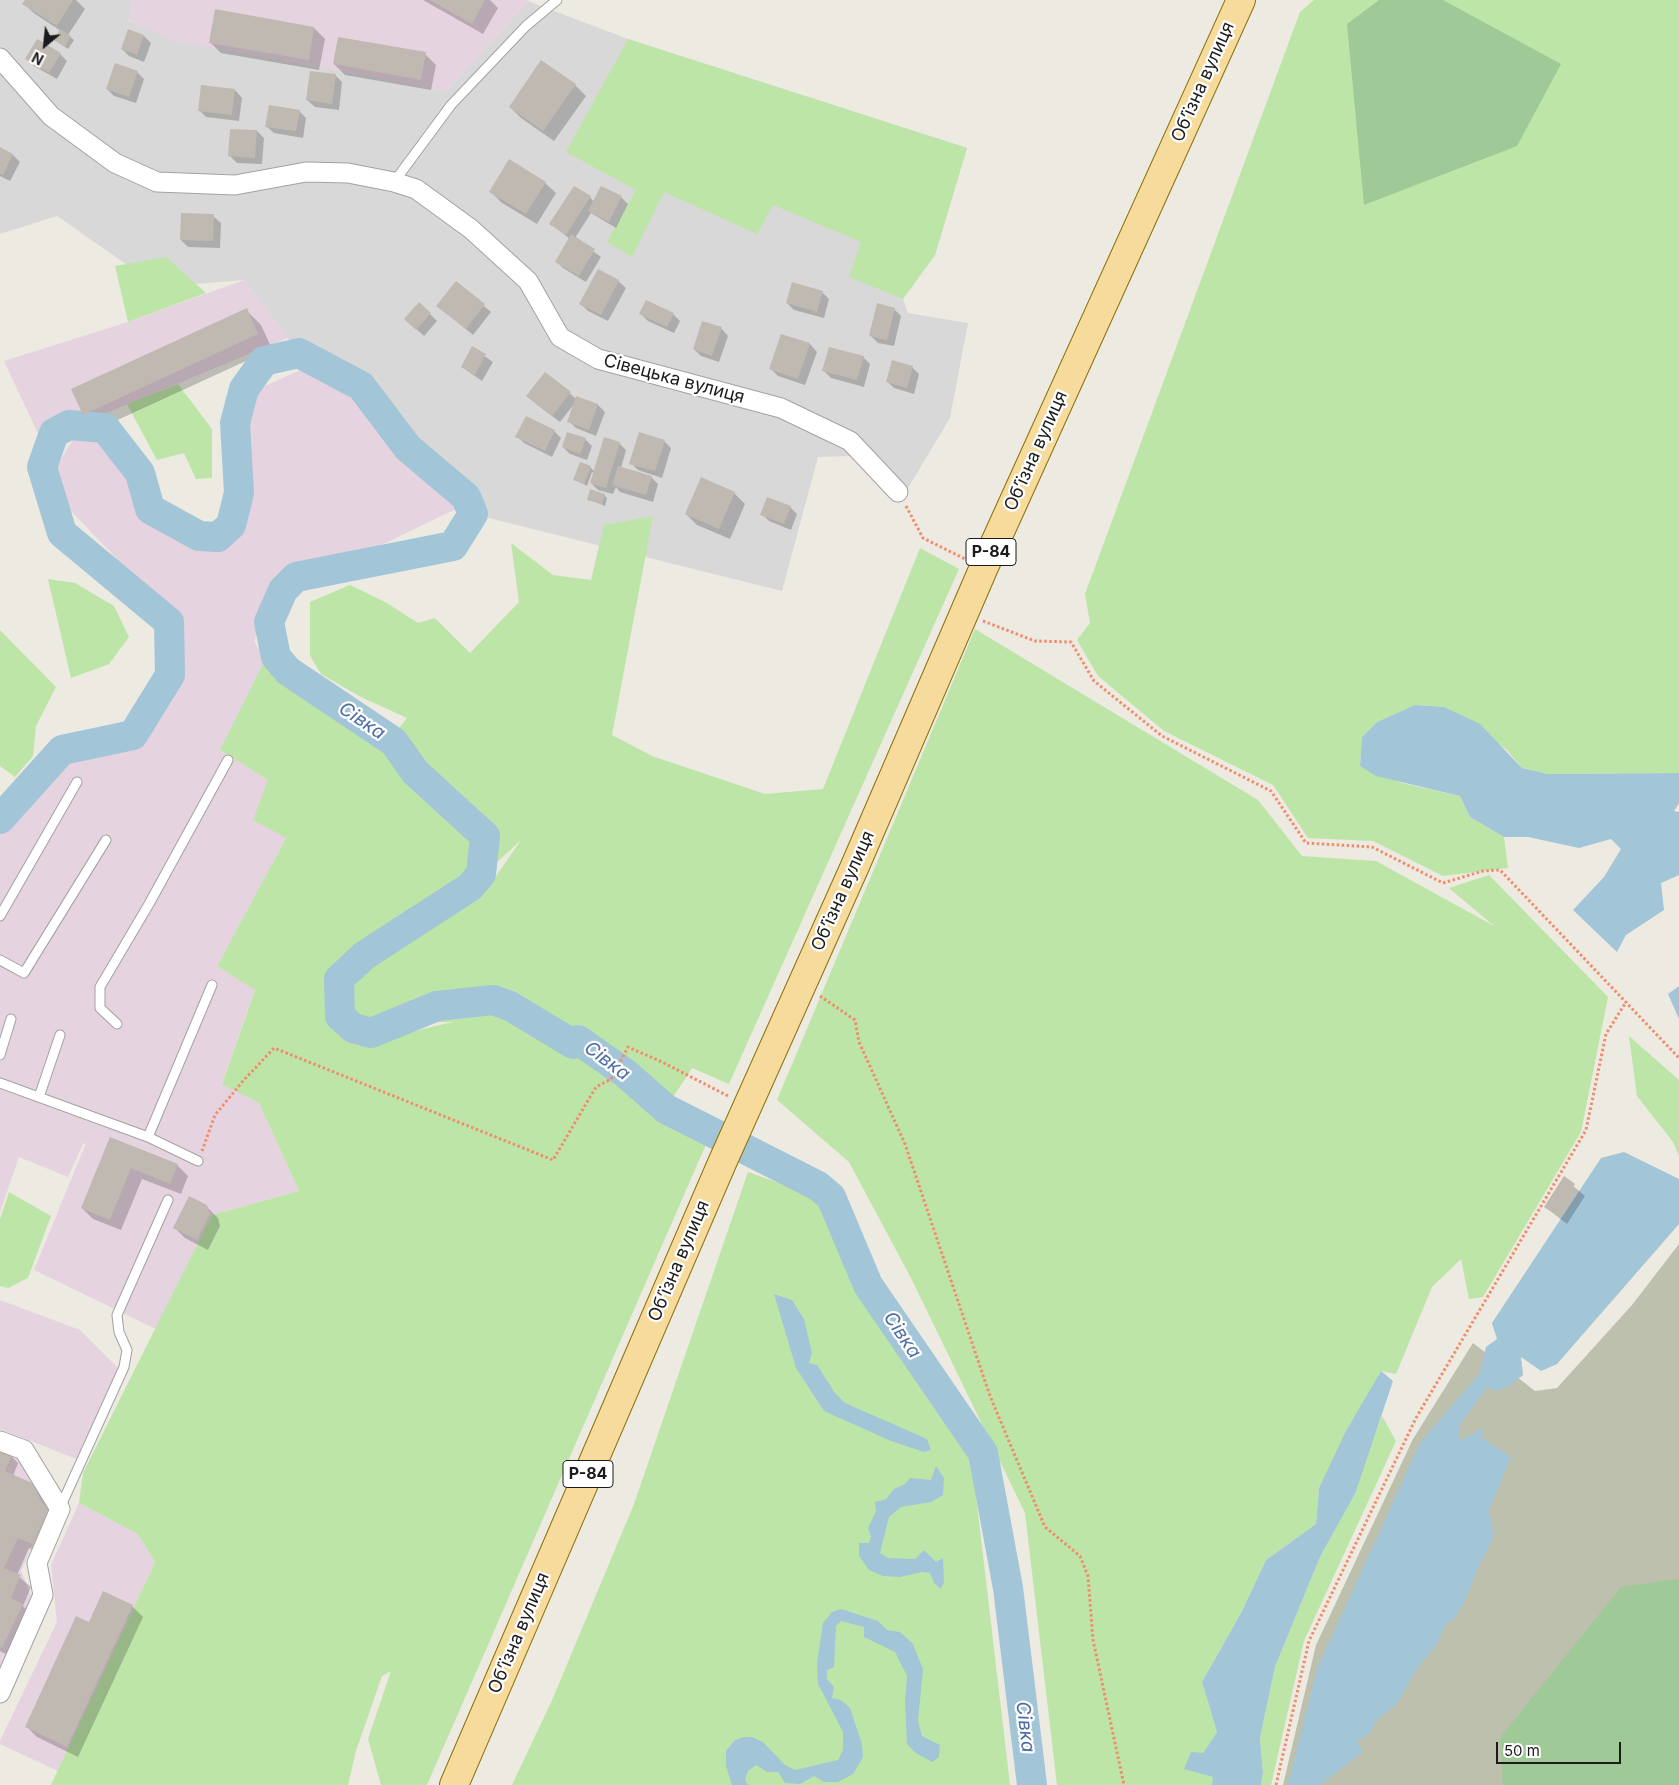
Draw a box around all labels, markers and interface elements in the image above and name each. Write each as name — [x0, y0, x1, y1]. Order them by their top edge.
street label: Обʼїзна вулиця — [1167, 19, 1239, 145]
north arrow — [20, 20, 70, 70]
text: N — [29, 49, 46, 69]
street label: Сівецька вулиця — [601, 350, 747, 408]
street label: Обʼїзна вулиця — [1000, 388, 1072, 514]
road number: Р-84 — [966, 538, 1016, 566]
water label: Сівка — [334, 697, 390, 745]
street label: Обʼїзна вулиця — [807, 828, 879, 954]
water label: Сівка — [580, 1036, 634, 1086]
street label: Обʼїзна вулиця — [644, 1197, 714, 1325]
water label: Сівка — [878, 1307, 926, 1363]
road number: Р-84 — [563, 1460, 613, 1488]
street label: Обʼїзна вулиця — [484, 1569, 554, 1697]
water label: Сівка — [1011, 1700, 1039, 1754]
scale bar — [1499, 1732, 1624, 1764]
text: 50 m — [1504, 1741, 1540, 1760]

